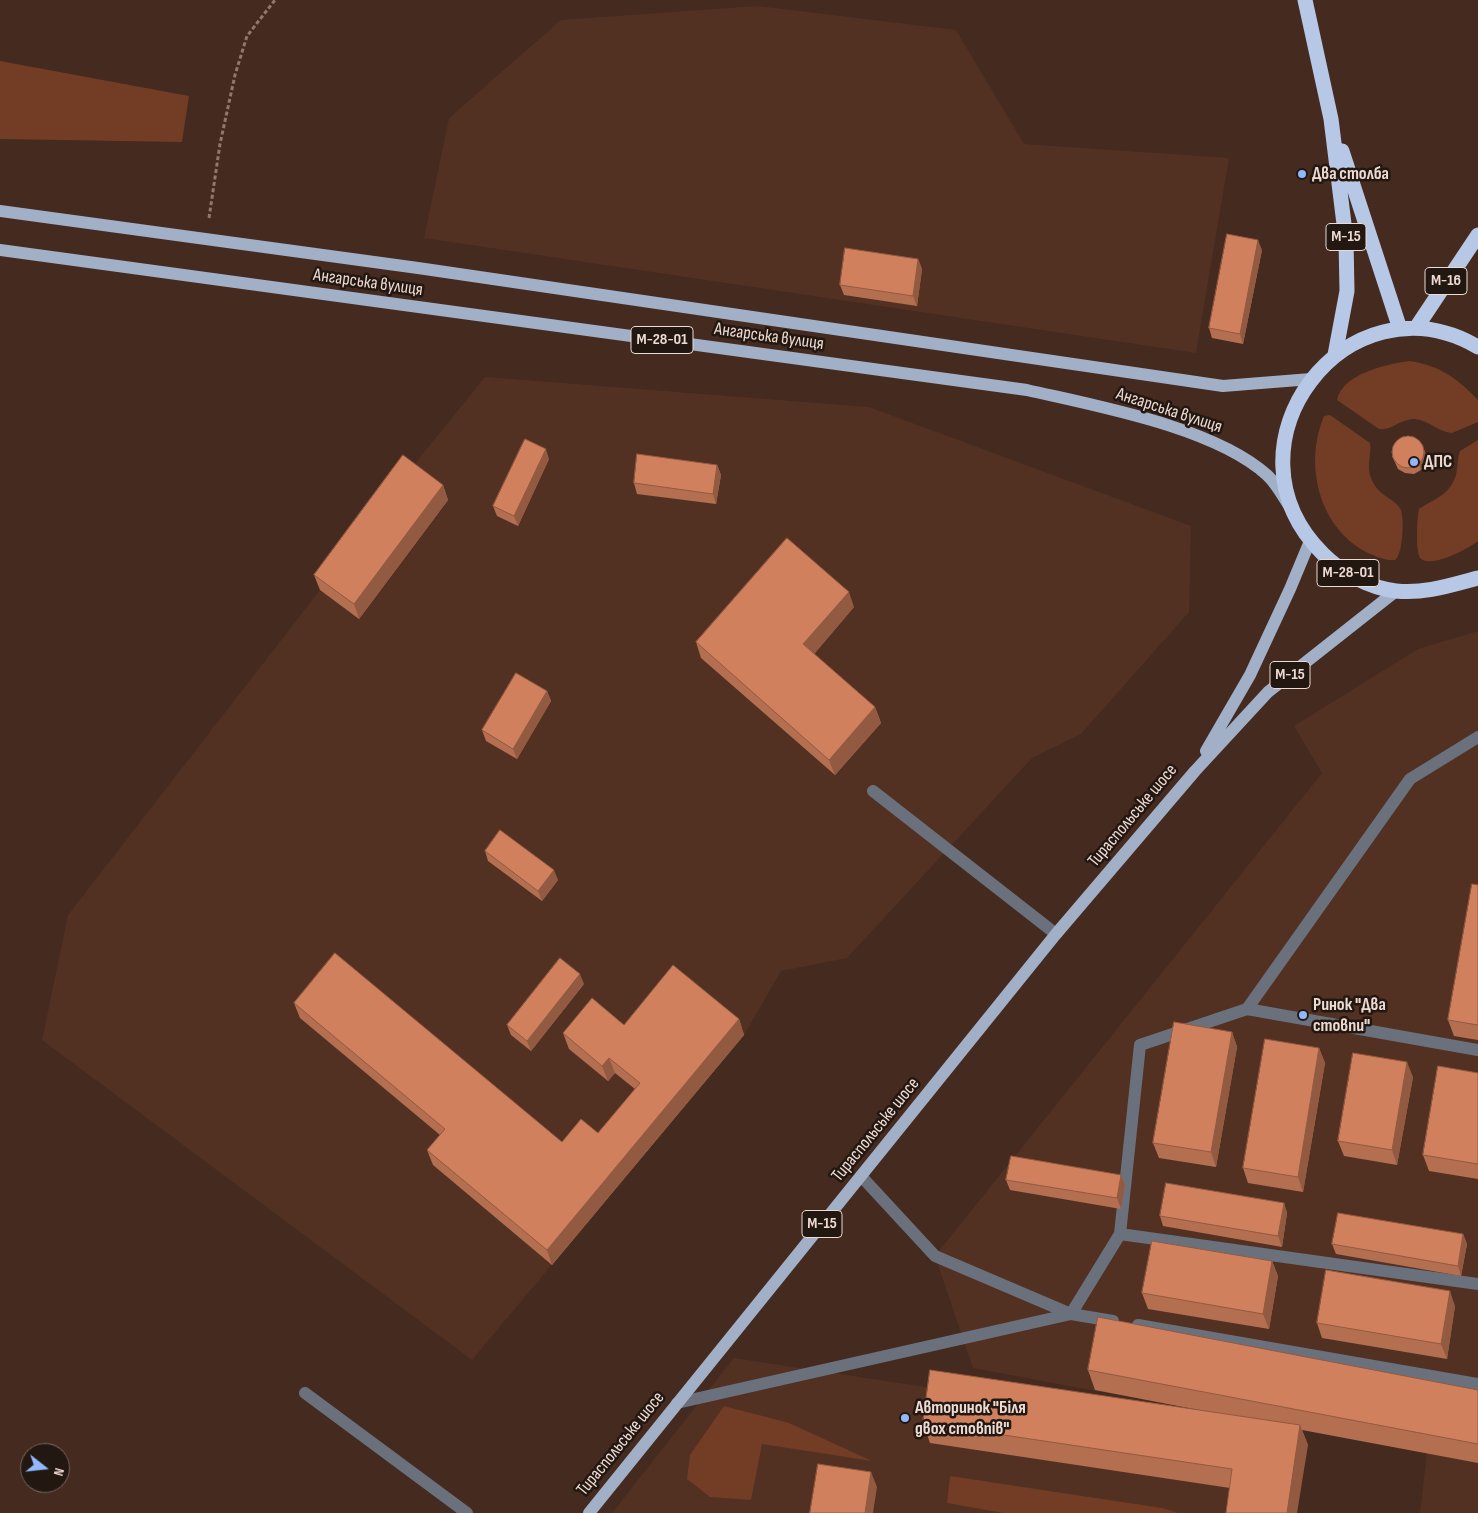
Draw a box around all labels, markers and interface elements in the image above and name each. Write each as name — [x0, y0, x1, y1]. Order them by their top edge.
place label: Два столба — [1312, 163, 1389, 185]
marker: Два столба — [1296, 168, 1308, 180]
road number: М-15 — [1326, 223, 1366, 250]
street label: Ангарська вулиця — [312, 265, 424, 301]
road number: М-16 — [1425, 268, 1467, 294]
street label: Ангарська вулиця — [713, 319, 825, 355]
road number: М-28-01 — [631, 326, 693, 354]
street label: Ангарська вулиця — [1113, 384, 1225, 438]
place label: ДПС — [1424, 451, 1452, 473]
marker: ДПС — [1408, 456, 1420, 468]
road number: М-28-01 — [1317, 560, 1379, 586]
road number: М-15 — [1270, 662, 1310, 688]
street label: Тираспольське шосе — [1084, 760, 1182, 872]
place label: Ринок "Два стовпи" — [1313, 994, 1386, 1036]
marker: Ринок "Два стовпи" — [1297, 1009, 1309, 1021]
street label: Тираспольське шосе — [827, 1074, 925, 1186]
road number: М-15 — [802, 1210, 842, 1238]
street label: Тираспольське шосе — [572, 1388, 670, 1500]
place label: Авторинок "Біля двох стовпів" — [915, 1397, 1026, 1440]
marker: Авторинок "Біля двох стовпів" — [899, 1412, 911, 1424]
north arrow — [20, 1443, 70, 1493]
text: N — [50, 1466, 68, 1478]

